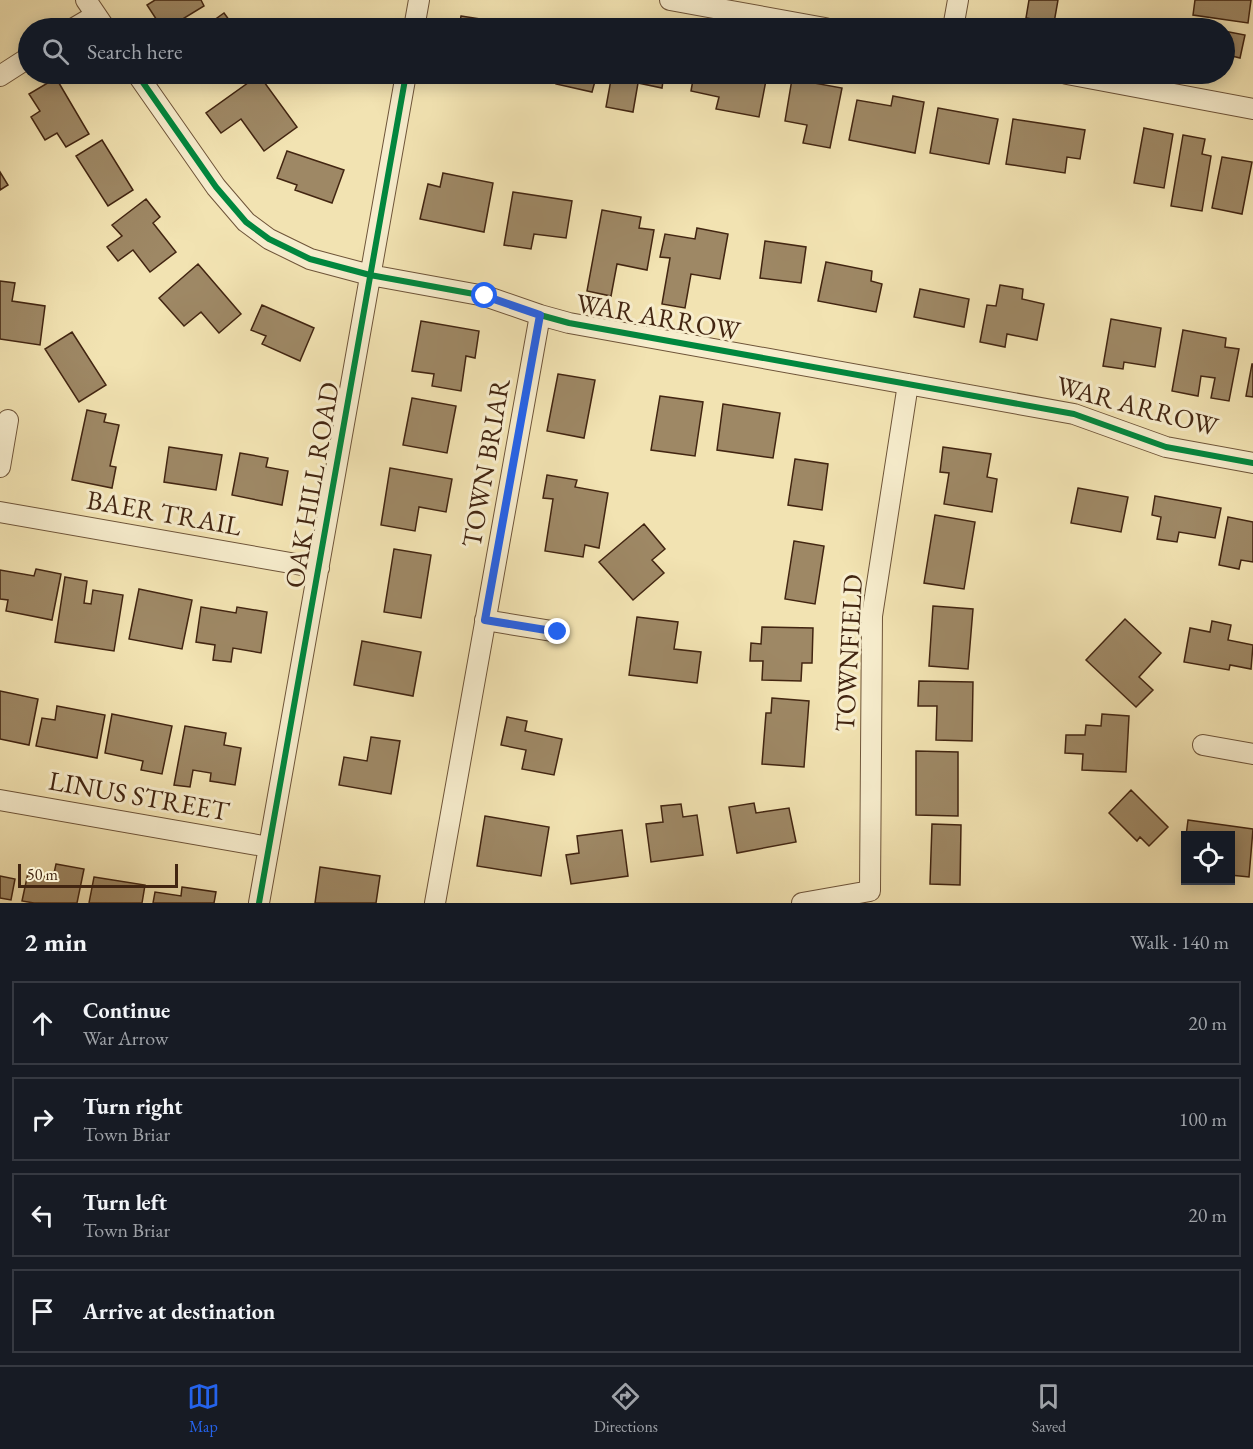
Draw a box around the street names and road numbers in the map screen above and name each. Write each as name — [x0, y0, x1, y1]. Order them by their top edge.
street label: WAR ARROW — [573, 285, 744, 348]
street label: WAR ARROW — [1052, 367, 1223, 444]
street label: TOWN BRIAR — [453, 375, 518, 550]
street label: OAK HILL ROAD — [276, 379, 347, 591]
street label: BAER TRAIL — [84, 482, 244, 543]
street label: TOWNFIELD — [827, 573, 870, 733]
street label: LINUS STREET — [46, 762, 233, 829]

